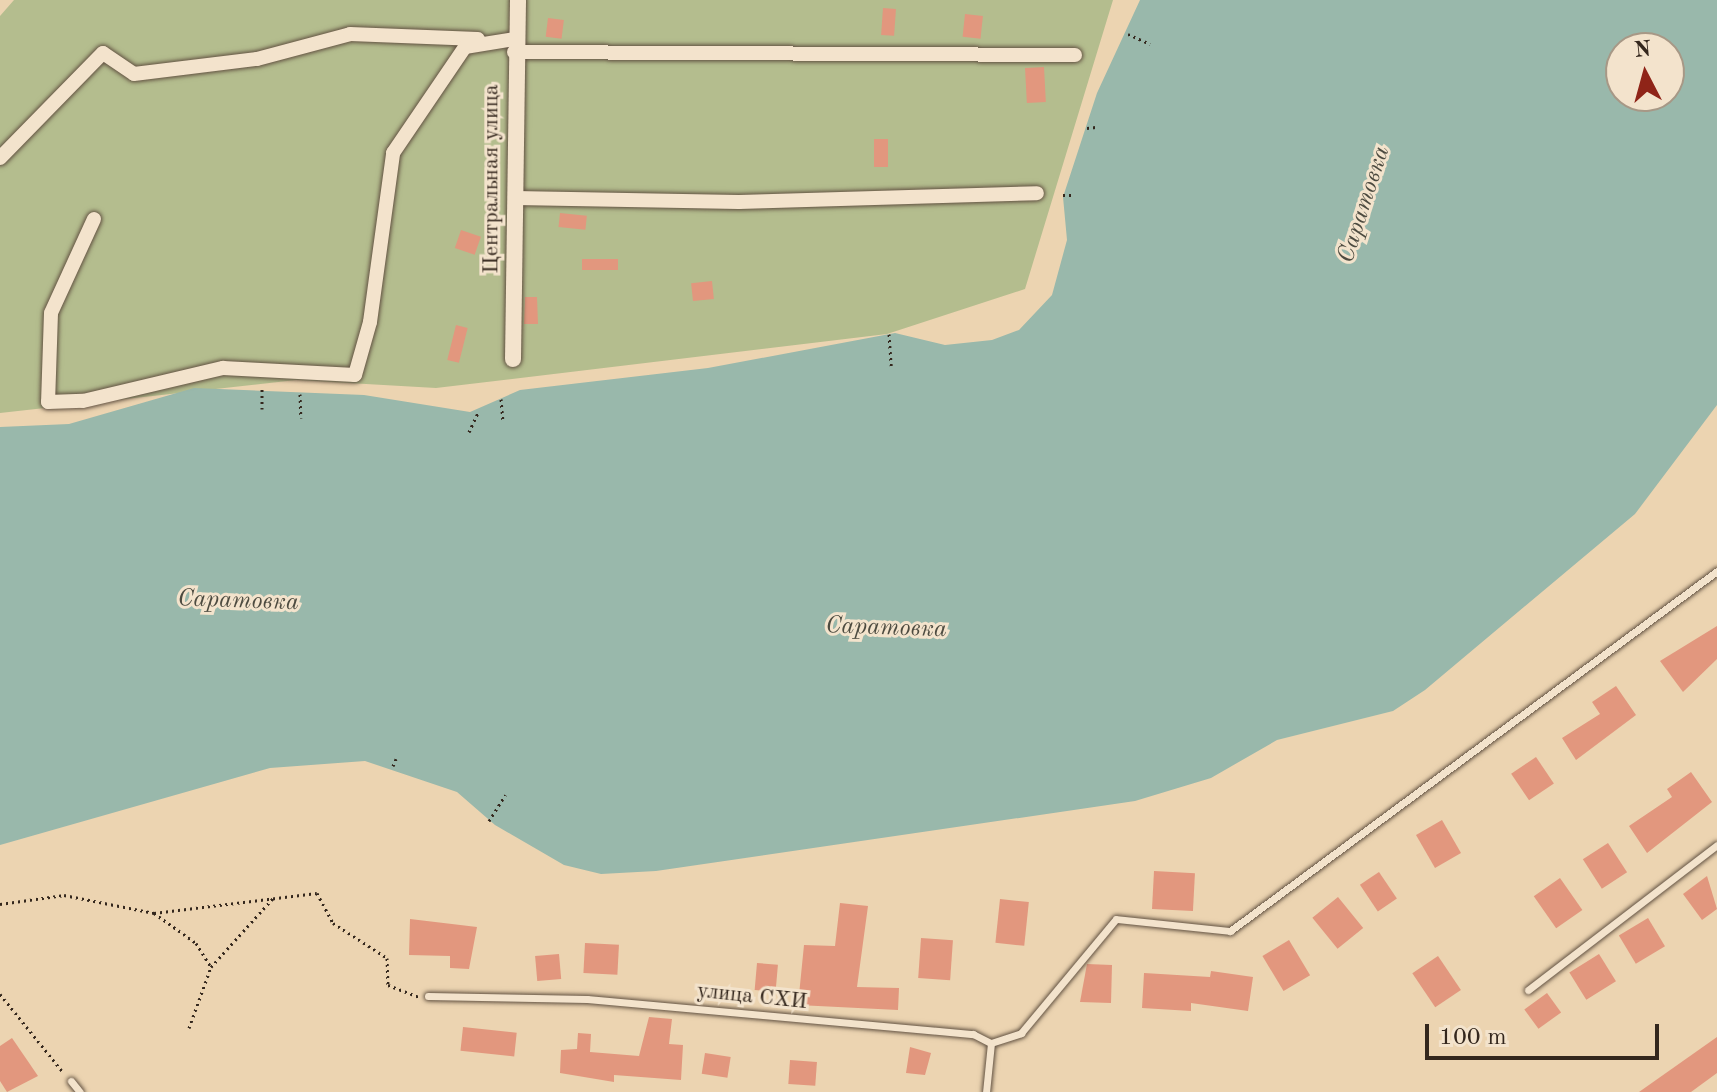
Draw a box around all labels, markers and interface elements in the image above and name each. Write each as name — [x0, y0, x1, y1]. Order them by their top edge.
north arrow — [1605, 32, 1685, 112]
text: N — [1633, 38, 1652, 62]
street label: Центральная улица — [479, 84, 505, 274]
water label: Саратовка — [1333, 143, 1397, 267]
water label: Саратовка — [177, 585, 299, 619]
water label: Саратовка — [825, 612, 947, 646]
street label: улица СХИ — [696, 978, 808, 1016]
scale bar — [1429, 1008, 1663, 1058]
text: 100 m — [1439, 1026, 1507, 1050]

